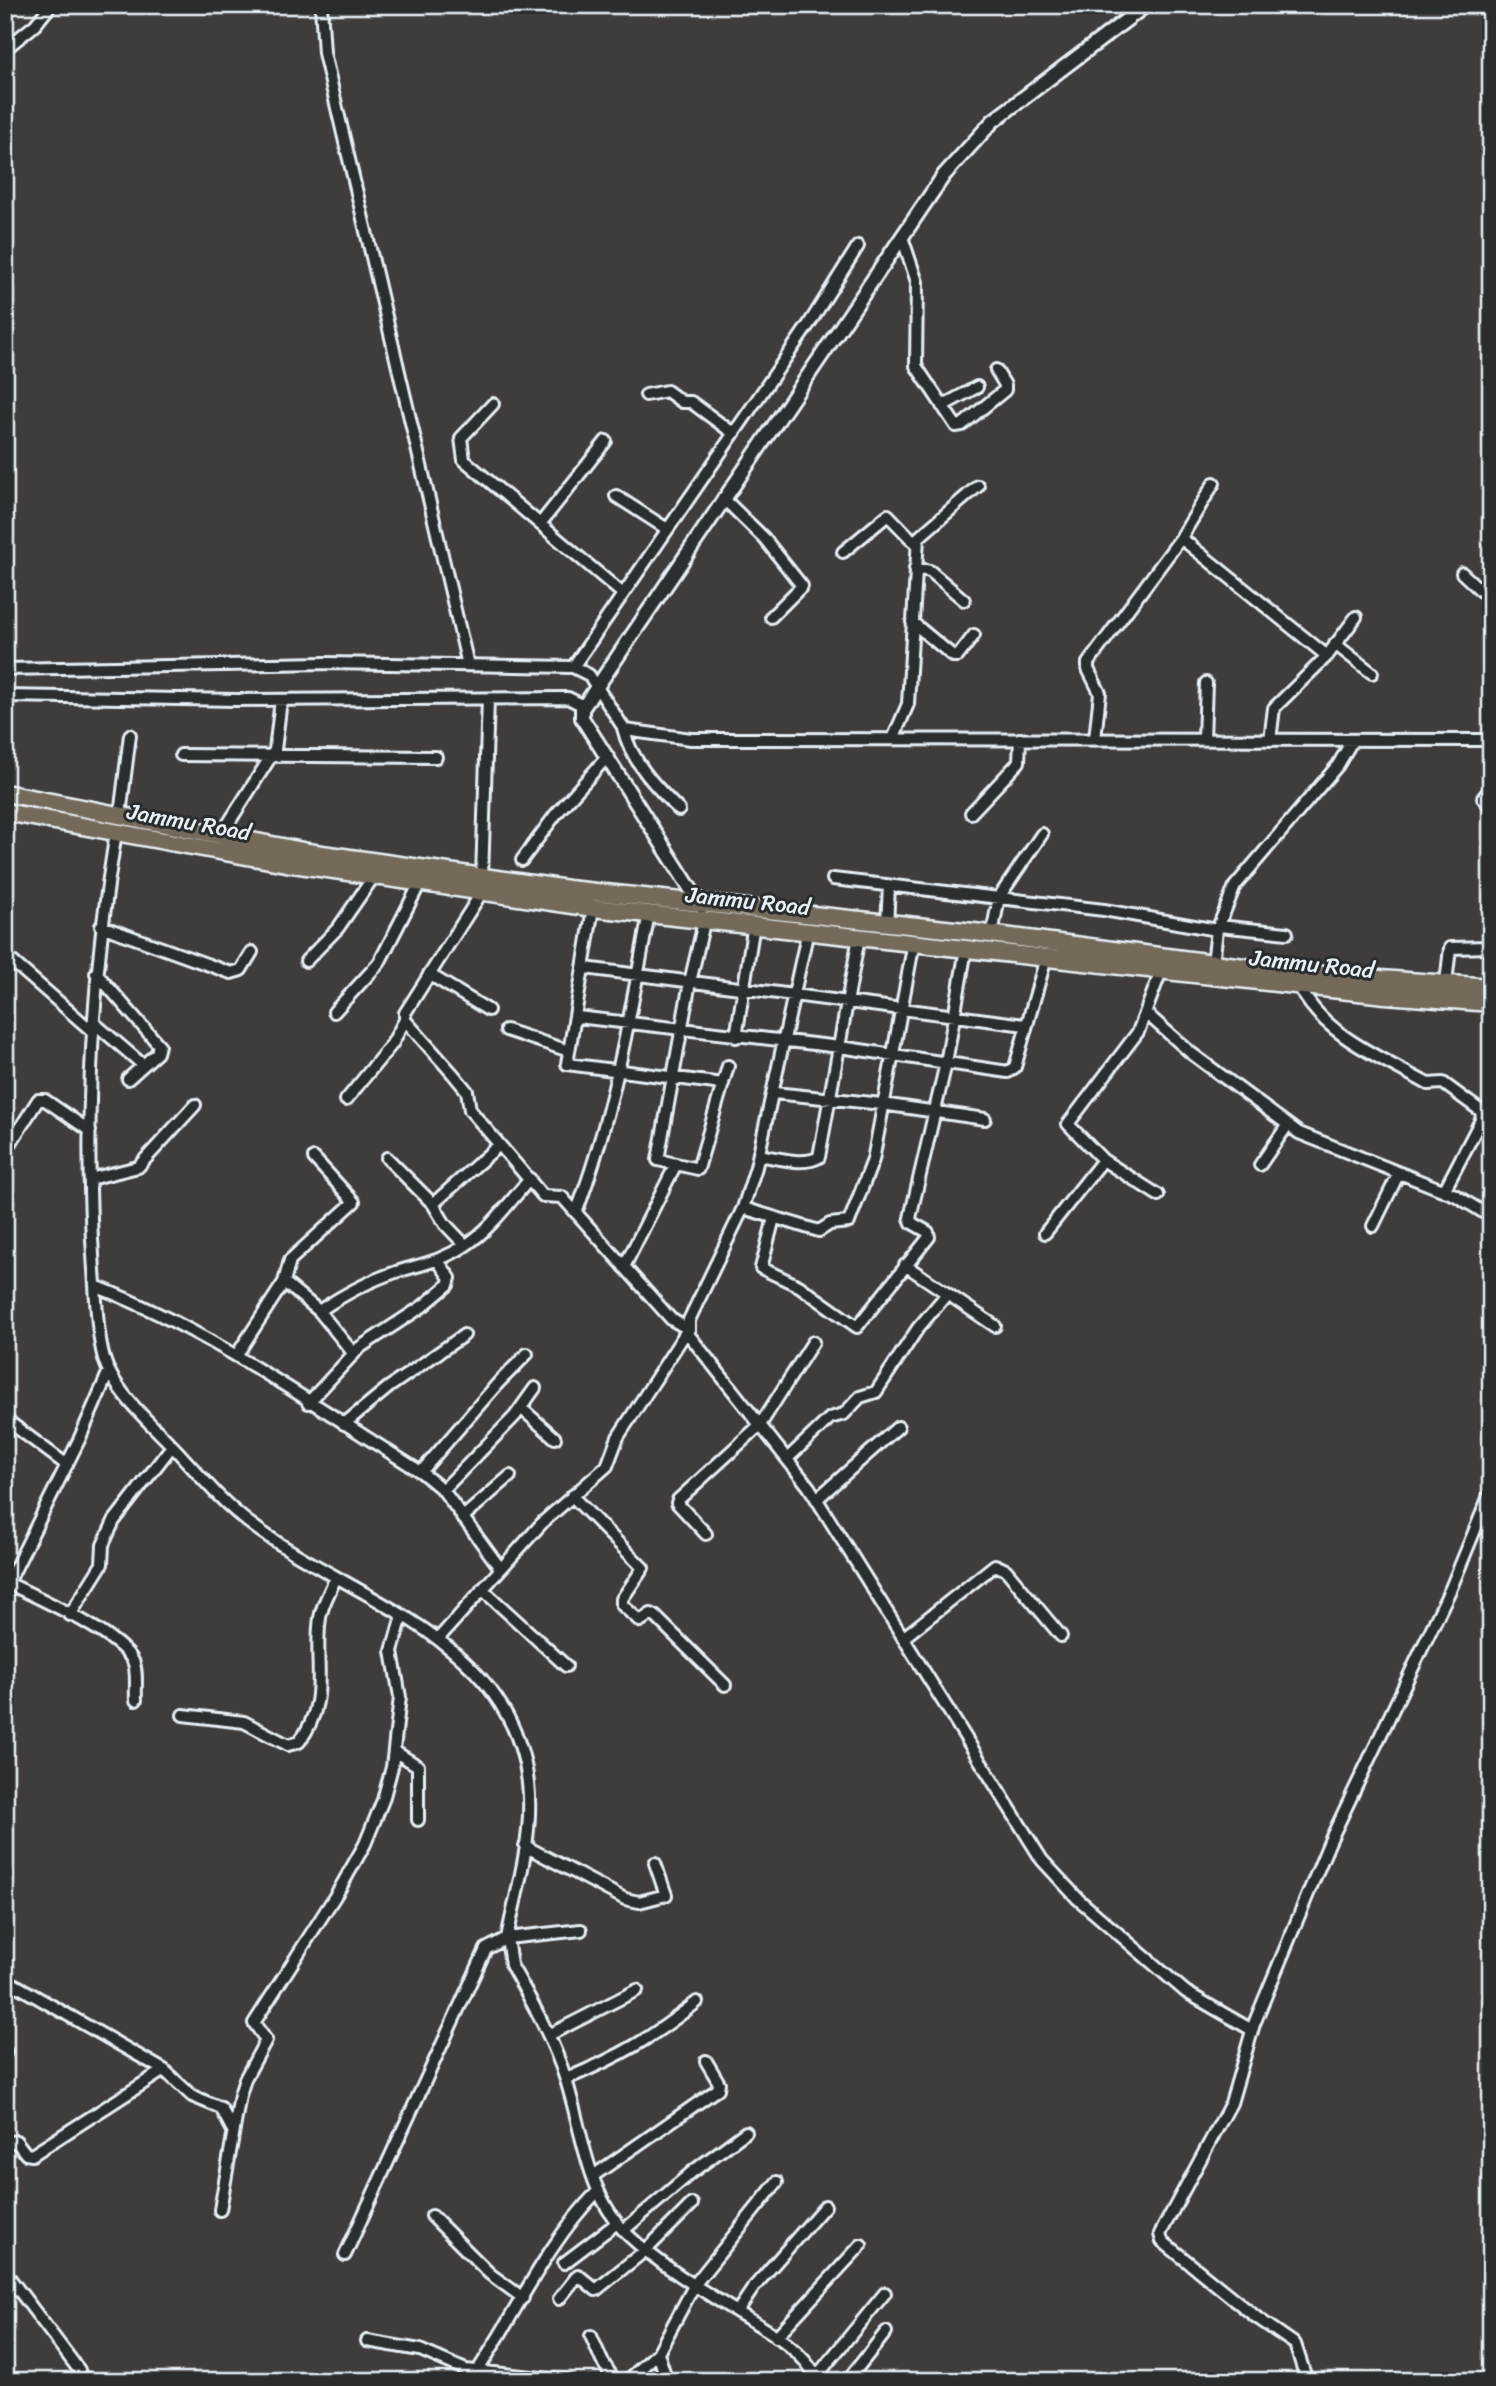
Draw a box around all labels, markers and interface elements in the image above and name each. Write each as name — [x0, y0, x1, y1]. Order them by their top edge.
street label: Jammu Road — [123, 791, 256, 853]
street label: Jammu Road — [683, 874, 814, 928]
street label: Jammu Road — [1247, 937, 1378, 991]

